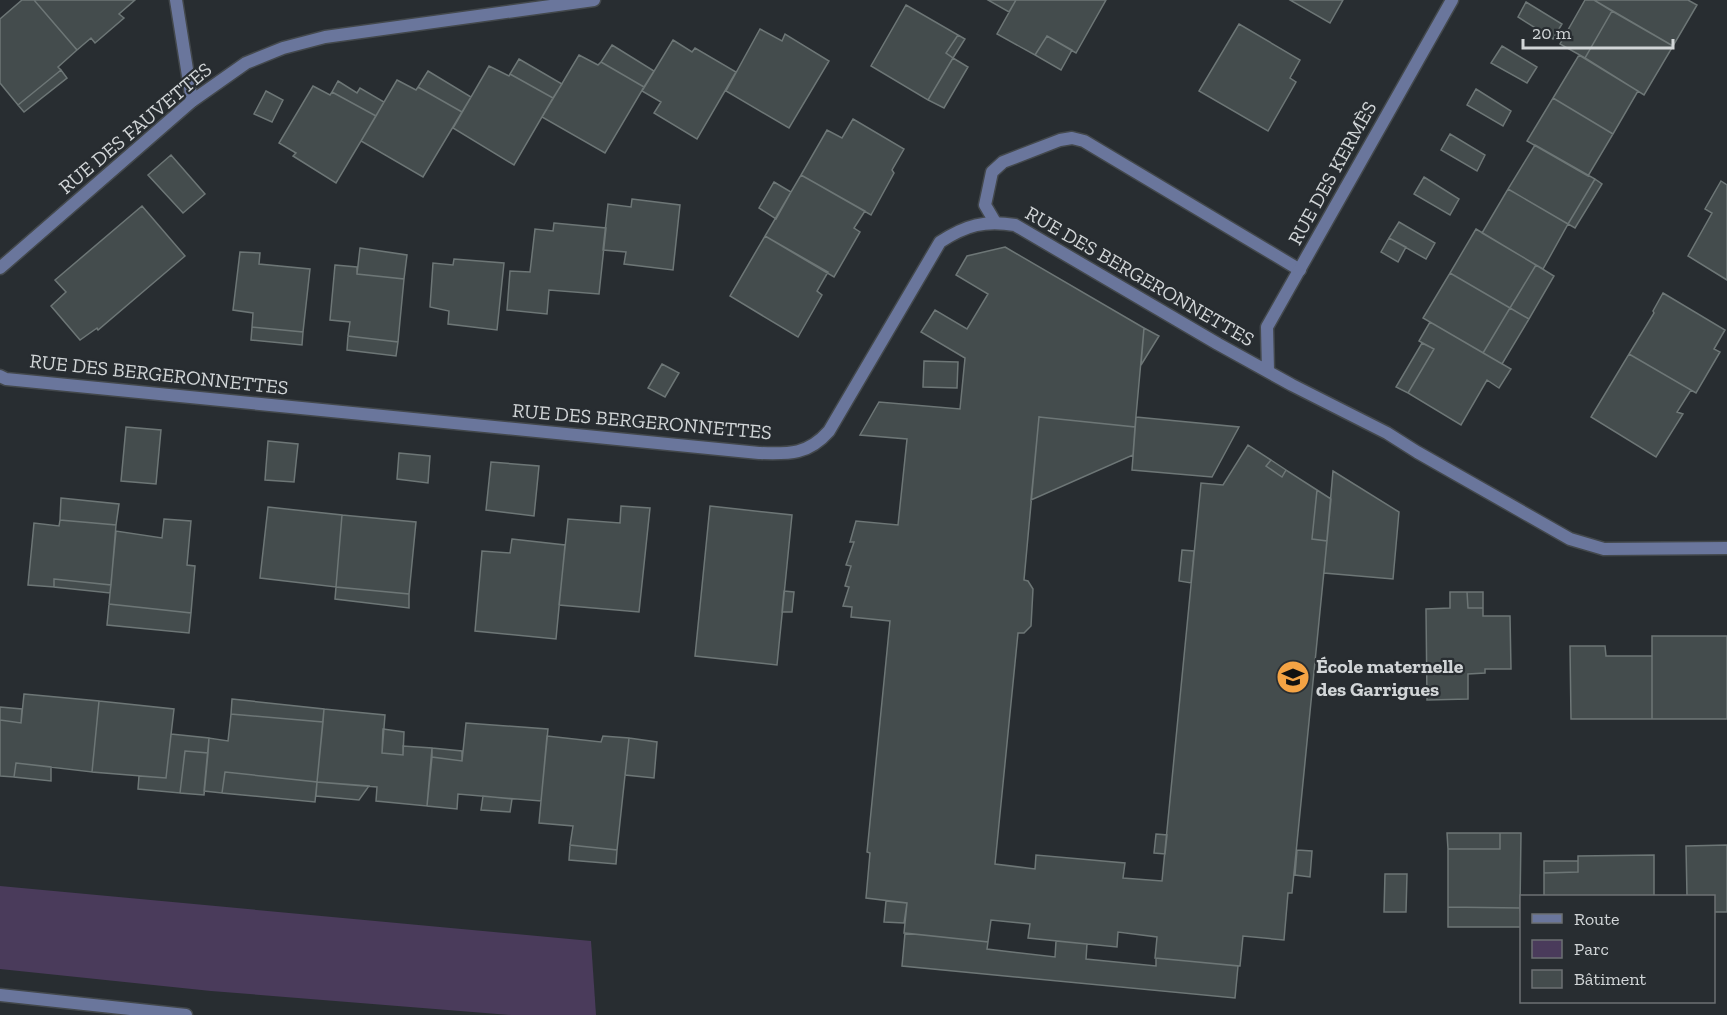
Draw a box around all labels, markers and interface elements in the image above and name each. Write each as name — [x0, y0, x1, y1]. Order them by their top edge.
scale bar — [1523, 12, 1673, 50]
text: 20 m — [1532, 22, 1572, 44]
street label: RUE DES FAUVETTES — [54, 57, 216, 199]
street label: RUE DES KERMÈS — [1283, 97, 1381, 249]
street label: RUE DES BERGERONNETTES — [1021, 201, 1259, 351]
street label: RUE DES BERGERONNETTES — [28, 348, 290, 400]
street label: RUE DES BERGERONNETTES — [511, 398, 773, 444]
place label: École maternelle des Garrigues — [1316, 654, 1464, 701]
school or university icon: École maternelle des Garrigues — [1275, 659, 1311, 695]
legend — [1520, 895, 1715, 1003]
text: Route — [1574, 908, 1619, 930]
text: Parc — [1574, 938, 1609, 960]
text: Bâtiment — [1574, 968, 1647, 990]

